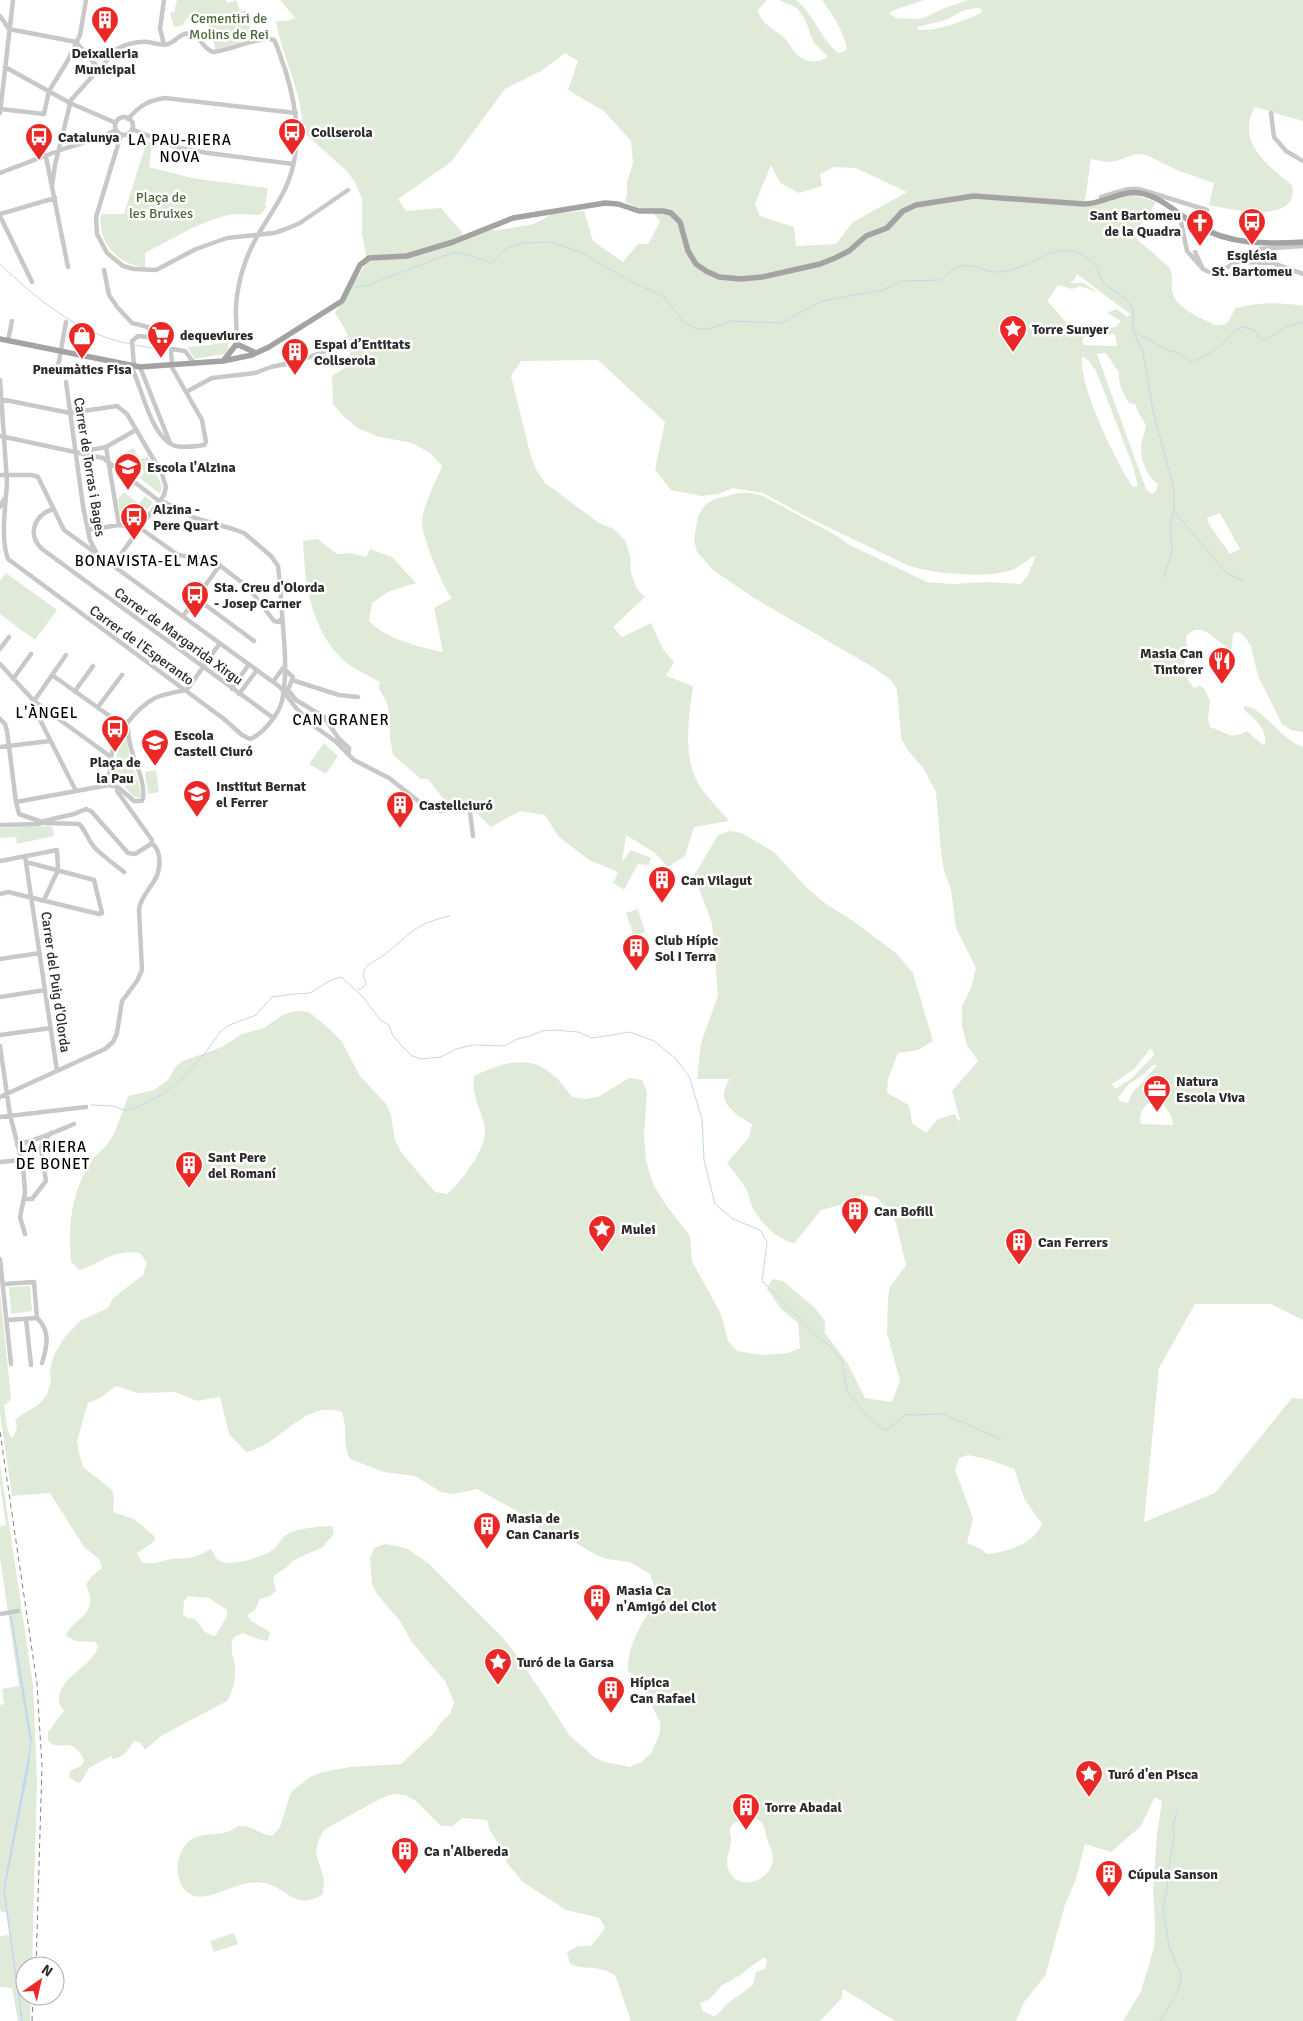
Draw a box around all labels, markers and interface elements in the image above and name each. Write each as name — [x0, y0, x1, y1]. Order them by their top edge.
building icon: Deixalleria Municipal — [90, 5, 120, 44]
park label: Cementiri de Molins de Rei — [189, 10, 269, 43]
place label: Deixalleria Municipal — [72, 45, 138, 78]
bus stop icon: Collserola — [277, 117, 307, 156]
bus stop icon: Catalunya — [24, 122, 54, 161]
place label: Collserola — [311, 124, 373, 141]
place label: Catalunya — [58, 129, 119, 146]
district label: LA PAU-RIERA NOVA — [128, 131, 232, 166]
park label: Plaça de les Bruixes — [129, 189, 193, 222]
place label: Sant Bartomeu de la Quadra — [1090, 207, 1181, 240]
bus stop icon: Església St. Bartomeu — [1237, 207, 1267, 246]
church icon: Sant Bartomeu de la Quadra — [1185, 208, 1215, 247]
place label: Església St. Bartomeu — [1212, 247, 1293, 280]
place icon: Torre Sunyer — [998, 314, 1028, 353]
supermarket icon: dequeviures — [146, 320, 176, 359]
shop icon: Pneumàtics Fisa — [67, 321, 97, 360]
place label: Torre Sunyer — [1032, 321, 1109, 338]
place label: dequeviures — [180, 327, 253, 344]
place label: Espai d’Entitats Collserola — [314, 336, 410, 369]
building icon: Espai d’Entitats Collserola — [280, 337, 310, 376]
place label: Pneumàtics Fisa — [32, 361, 132, 378]
street label: Carrer de Torras i Bages — [70, 396, 109, 538]
school or university icon: Escola l'Alzina — [113, 452, 143, 491]
place label: Escola l'Alzina — [147, 459, 236, 476]
place label: Alzina - Pere Quart — [153, 501, 220, 534]
bus stop icon: Alzina - Pere Quart — [119, 502, 149, 541]
district label: BONAVISTA-EL MAS — [75, 552, 219, 570]
place label: Sta. Creu d'Olorda - Josep Carner — [214, 579, 325, 612]
bus stop icon: Sta. Creu d'Olorda - Josep Carner — [180, 580, 210, 619]
street label: Carrer de Margarida Xirgu — [111, 584, 246, 689]
street label: Carrer de l'Esperanto — [86, 602, 197, 689]
place label: Masia Can Tintorer — [1140, 645, 1203, 678]
restaurant icon: Masia Can Tintorer — [1207, 646, 1237, 685]
district label: L'ÀNGEL — [16, 703, 78, 722]
district label: CAN GRANER — [292, 711, 390, 729]
bus stop icon: Plaça de la Pau — [100, 714, 130, 753]
place label: Escola Castell Ciuró — [174, 727, 253, 760]
school or university icon: Escola Castell Ciuró — [140, 728, 170, 767]
place label: Plaça de la Pau — [89, 754, 141, 787]
place label: Institut Bernat el Ferrer — [216, 778, 307, 811]
school or university icon: Institut Bernat el Ferrer — [182, 779, 212, 818]
building icon: Castellciuró — [385, 790, 415, 829]
place label: Castellciuró — [419, 797, 493, 814]
building icon: Can Vilagut — [647, 865, 677, 904]
place label: Can Vilagut — [681, 872, 753, 889]
street label: Carrer del Puig d'Olorda — [37, 910, 74, 1054]
place label: Club Hípic Sol I Terra — [655, 932, 718, 965]
building icon: Club Hípic Sol I Terra — [621, 933, 651, 972]
place label: Natura Escola Viva — [1176, 1073, 1245, 1106]
office icon: Natura Escola Viva — [1142, 1074, 1172, 1113]
district label: LA RIERA DE BONET — [16, 1138, 90, 1173]
place label: Sant Pere del Romaní — [208, 1149, 277, 1182]
building icon: Sant Pere del Romaní — [174, 1150, 204, 1189]
building icon: Can Bofill — [840, 1196, 870, 1235]
place label: Can Bofill — [874, 1203, 934, 1220]
place icon: Mulei — [587, 1214, 617, 1253]
place label: Mulei — [621, 1221, 656, 1238]
building icon: Can Ferrers — [1004, 1227, 1034, 1266]
place label: Can Ferrers — [1038, 1234, 1108, 1251]
place label: Masia de Can Canaris — [506, 1510, 579, 1543]
building icon: Masia de Can Canaris — [472, 1511, 502, 1550]
place label: Masia Ca n'Amigó del Clot — [616, 1582, 717, 1615]
building icon: Masia Ca n'Amigó del Clot — [582, 1583, 612, 1622]
place icon: Turó de la Garsa — [483, 1647, 513, 1686]
place label: Turó de la Garsa — [517, 1654, 614, 1671]
place label: Hípica Can Rafael — [630, 1674, 696, 1707]
building icon: Hípica Can Rafael — [596, 1675, 626, 1714]
place icon: Turó d'en Pisca — [1074, 1759, 1104, 1798]
place label: Turó d'en Pisca — [1108, 1766, 1198, 1783]
building icon: Torre Abadal — [731, 1792, 761, 1831]
place label: Torre Abadal — [765, 1799, 842, 1816]
building icon: Ca n'Albereda — [390, 1836, 420, 1875]
place label: Ca n'Albereda — [424, 1843, 508, 1860]
building icon: Cúpula Sanson — [1094, 1859, 1124, 1898]
place label: Cúpula Sanson — [1128, 1866, 1218, 1883]
north arrow — [15, 1956, 65, 2006]
text: N — [38, 1961, 56, 1980]

